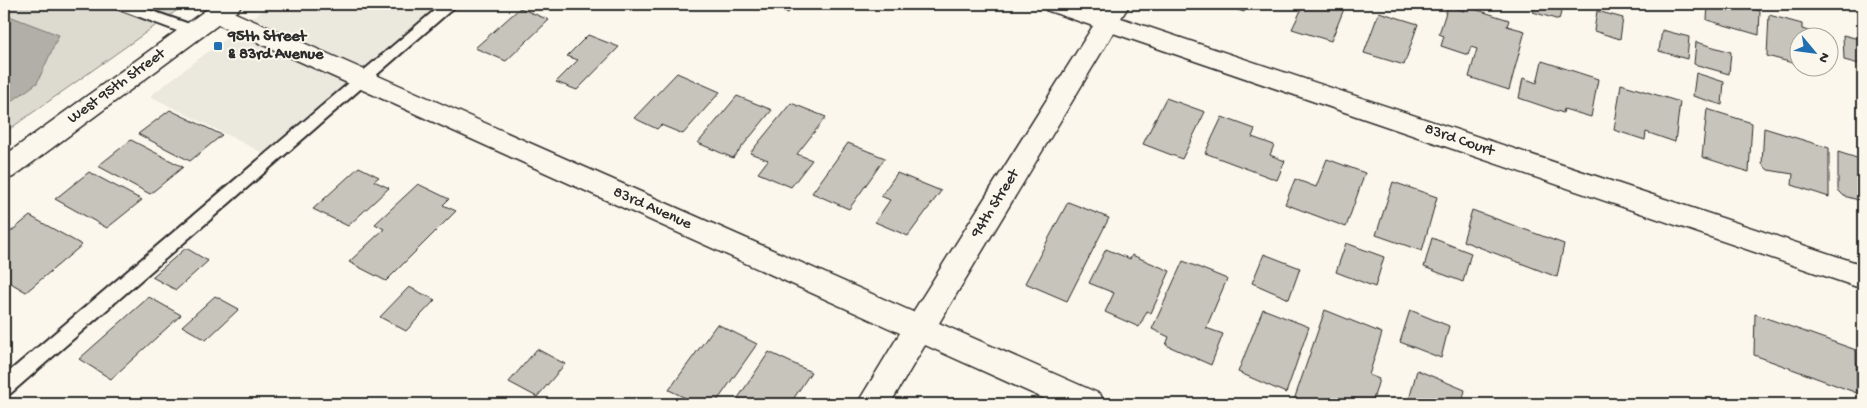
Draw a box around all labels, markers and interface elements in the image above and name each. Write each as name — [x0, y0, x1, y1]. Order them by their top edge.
place label: 95th Street & 83rd Avenue — [227, 28, 324, 65]
north arrow — [1790, 28, 1840, 78]
marker: 95th Street & 83rd Avenue — [212, 40, 224, 52]
street label: West 95th Street — [64, 44, 171, 129]
text: N — [1814, 49, 1833, 65]
street label: 83rd Court — [1422, 120, 1498, 162]
street label: 94th Street — [967, 165, 1025, 243]
street label: 83rd Avenue — [610, 183, 695, 235]

